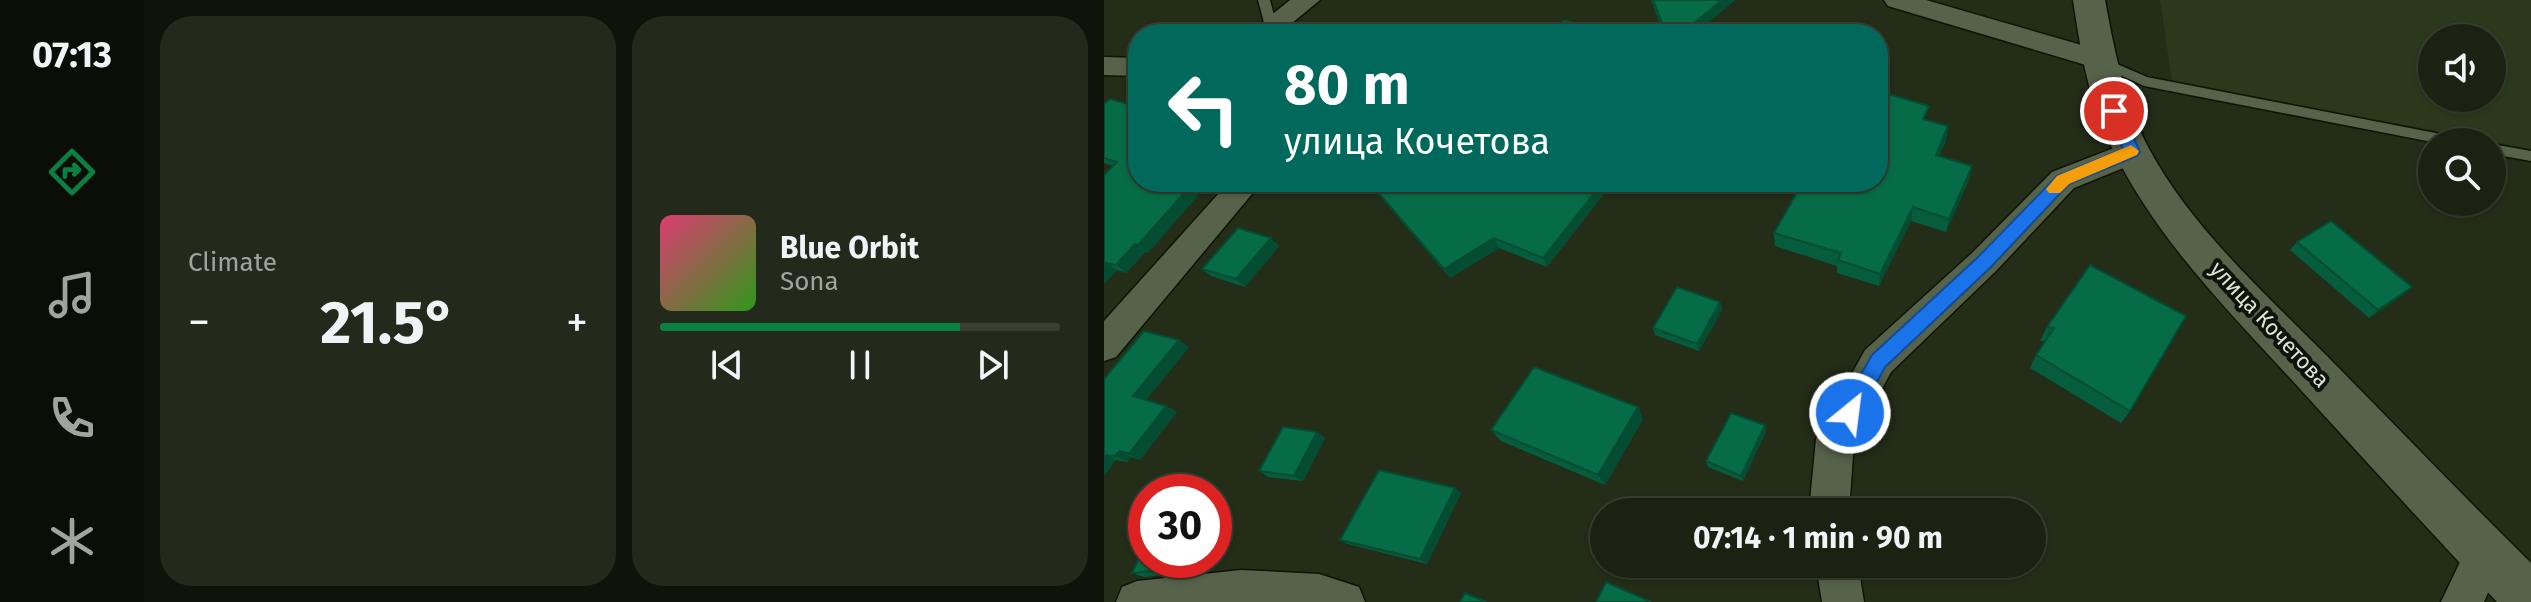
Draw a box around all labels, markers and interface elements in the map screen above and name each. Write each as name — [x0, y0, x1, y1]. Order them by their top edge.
map controls — [2418, 24, 2506, 216]
button: sound — [2418, 24, 2506, 112]
text: 07:13 — [32, 33, 112, 77]
text: 80 m — [1284, 52, 1410, 119]
icon: left — [1152, 56, 1256, 160]
pin — [2080, 77, 2148, 145]
icon: arrive — [2092, 89, 2136, 133]
text: улица Кочетова — [1284, 120, 1550, 164]
button: search — [2418, 128, 2506, 216]
icon: directions — [44, 144, 100, 200]
text: Blue Orbit — [780, 230, 919, 266]
text: Climate — [188, 247, 277, 278]
street label: улица Кочетова — [2204, 256, 2335, 393]
text: Sona — [780, 266, 839, 297]
icon: music — [44, 267, 100, 323]
text: 21.5° — [320, 287, 456, 359]
text: − — [188, 296, 210, 349]
text: + — [566, 296, 588, 349]
icon: previous — [705, 343, 749, 387]
icon: pause — [838, 343, 882, 387]
icon: next — [971, 343, 1015, 387]
position arrow — [1808, 371, 1892, 455]
icon: phone — [44, 390, 100, 446]
speed limit sign: 30 — [1128, 474, 1232, 578]
icon: climate — [44, 513, 100, 569]
text: 07:14 · 1 min · 90 m — [1693, 520, 1943, 556]

